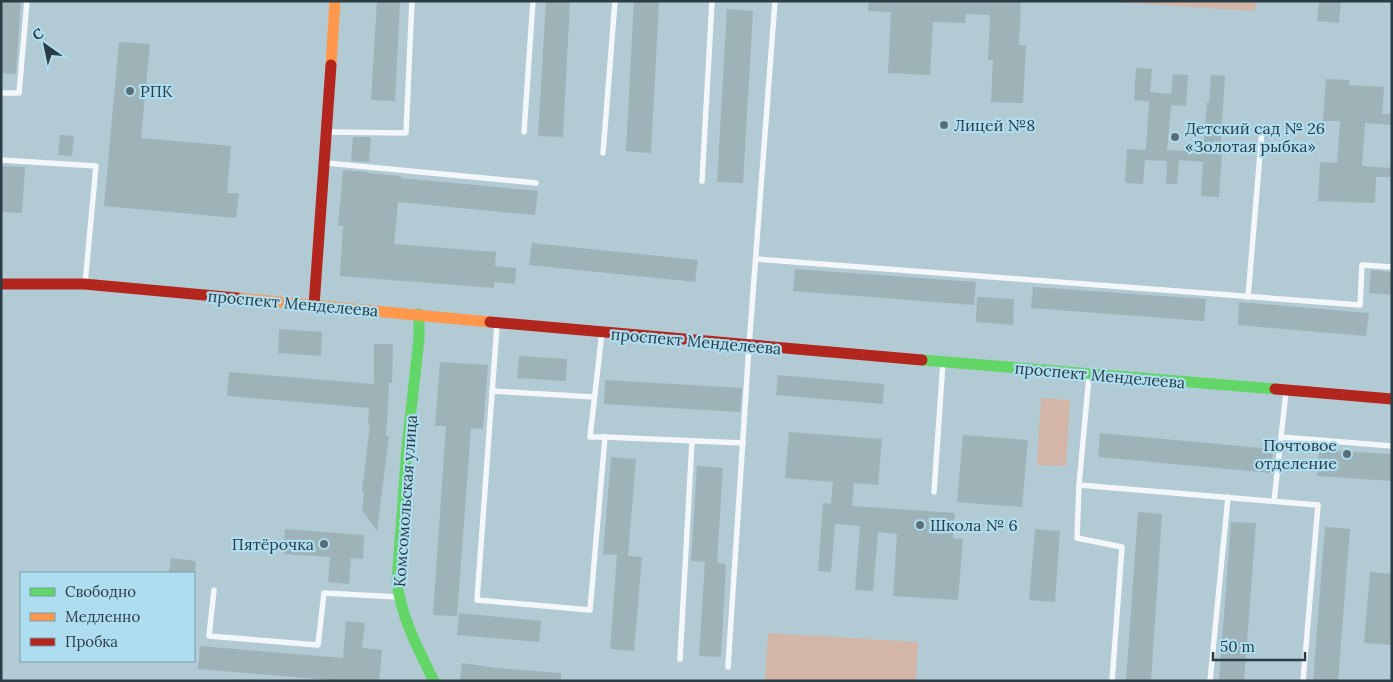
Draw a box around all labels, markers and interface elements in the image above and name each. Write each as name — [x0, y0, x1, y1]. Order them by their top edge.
north arrow — [20, 20, 70, 70]
text: С — [29, 24, 47, 44]
place label: РПК — [140, 81, 173, 101]
marker: РПК — [124, 85, 136, 97]
place label: Лицей №8 — [954, 115, 1035, 135]
place label: Детский сад № 26 «Золотая рыбка» — [1185, 118, 1325, 156]
marker: Лицей №8 — [938, 119, 950, 131]
marker: Детский сад № 26 «Золотая рыбка» — [1169, 131, 1181, 143]
street label: проспект Менделеева — [207, 286, 379, 320]
street label: проспект Менделеева — [610, 324, 782, 358]
street label: проспект Менделеева — [1014, 358, 1186, 392]
street label: Комсомольская улица — [389, 414, 421, 588]
place label: Почтовое отделение — [1255, 435, 1337, 473]
marker: Почтовое отделение — [1341, 448, 1353, 460]
place label: Школа № 6 — [930, 515, 1018, 535]
marker: Школа № 6 — [914, 519, 926, 531]
place label: Пятёрочка — [232, 534, 314, 554]
marker: Пятёрочка — [318, 538, 330, 550]
legend — [20, 572, 195, 662]
text: Свободно — [65, 582, 136, 601]
text: Медленно — [65, 607, 140, 626]
scale bar — [1213, 630, 1306, 662]
text: Пробка — [65, 632, 118, 651]
text: 50 m — [1220, 637, 1255, 656]

